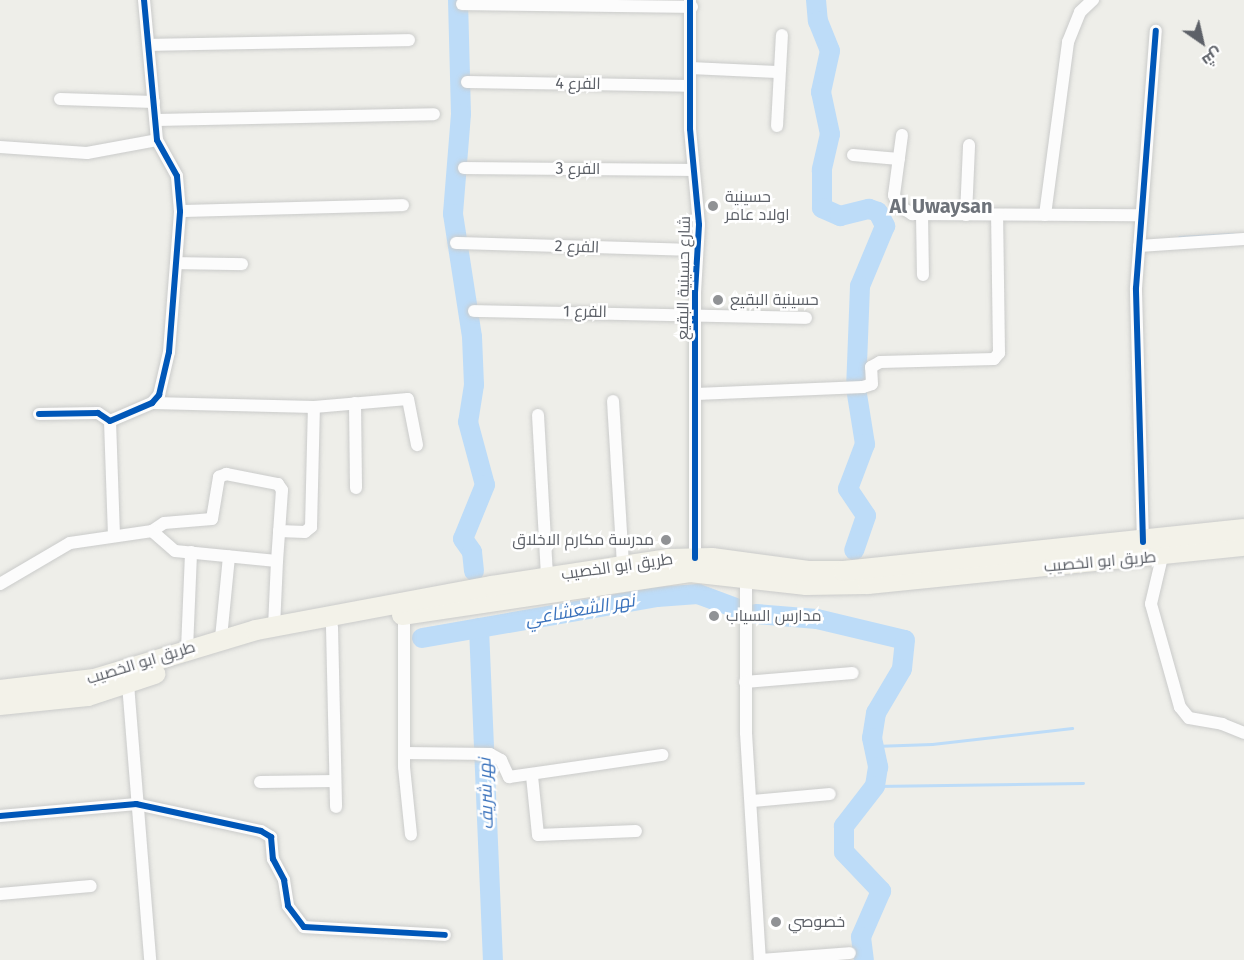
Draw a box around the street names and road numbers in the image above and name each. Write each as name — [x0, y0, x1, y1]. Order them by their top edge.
street label: الفرع 4 — [555, 74, 601, 94]
street label: الفرع 3 — [556, 159, 600, 179]
street label: شارع حسينية البقيع — [673, 216, 695, 340]
street label: الفرع 2 — [554, 237, 600, 257]
street label: الفرع 1 — [563, 302, 607, 322]
street label: طريق ابو الخصيب — [1043, 548, 1157, 576]
street label: طريق ابو الخصيب — [560, 550, 674, 584]
street label: طريق ابو الخصيب — [84, 637, 198, 689]

